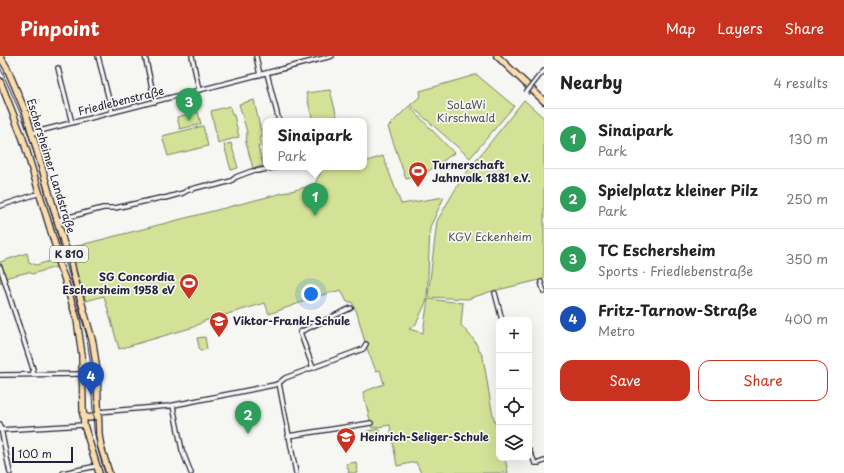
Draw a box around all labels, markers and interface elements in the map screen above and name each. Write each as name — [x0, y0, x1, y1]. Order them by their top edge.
text: Pinpoint — [20, 14, 100, 42]
text: Map — [666, 18, 696, 39]
text: Layers — [718, 18, 763, 39]
text: Share — [785, 18, 824, 39]
text: Nearby — [560, 69, 622, 95]
text: 4 results — [774, 73, 828, 92]
street label: Friedlebenstraße — [76, 82, 166, 119]
pin: 3 — [176, 88, 202, 121]
street label: Eschersheimer Landstraße — [23, 96, 80, 235]
park label: SoLaWi Kirschwald — [437, 96, 495, 126]
popup — [263, 118, 367, 170]
text: Sinaipark — [598, 118, 673, 141]
text: Sinaipark — [277, 123, 353, 146]
text: 1 — [570, 129, 576, 148]
text: 130 m — [789, 129, 828, 148]
text: Park — [598, 141, 627, 160]
text: Park — [277, 146, 306, 165]
place label: Turnerschaft Jahnvolk 1881 e.V. — [432, 156, 531, 186]
sports icon: Turnerschaft Jahnvolk 1881 e.V. — [407, 160, 429, 188]
text: Spielplatz kleiner Pilz — [598, 178, 758, 201]
pin: 1 — [302, 183, 328, 216]
text: 2 — [568, 189, 578, 208]
text: 250 m — [786, 189, 828, 208]
text: Park — [598, 201, 627, 220]
park label: KGV Eckenheim — [448, 228, 532, 245]
text: TC Eschersheim — [598, 238, 716, 261]
road number: K 810 — [50, 246, 88, 262]
text: 3 — [569, 249, 577, 268]
text: 350 m — [786, 249, 828, 268]
text: Sports · Friedlebenstraße — [598, 261, 753, 280]
place label: SG Concordia Eschersheim 1958 eV — [63, 268, 175, 298]
sports icon: SG Concordia Eschersheim 1958 eV — [178, 272, 200, 300]
your location — [301, 284, 321, 304]
text: Fritz-Tarnow-Straße — [598, 298, 757, 321]
text: 4 — [569, 309, 577, 328]
text: 400 m — [785, 309, 828, 328]
school or university icon: Viktor-Frankl-Schule — [208, 310, 230, 338]
place label: Viktor-Frankl-Schule — [233, 312, 350, 329]
map controls — [496, 317, 532, 461]
button: + — [496, 317, 532, 353]
text: Metro — [598, 321, 635, 340]
button: − — [496, 353, 532, 389]
button: Save — [560, 360, 690, 401]
button: Share — [698, 360, 828, 401]
pin: 4 — [78, 362, 104, 395]
button: locate — [496, 389, 532, 425]
pin: 2 — [235, 401, 261, 434]
button: layers — [496, 425, 532, 461]
school or university icon: Heinrich-Seliger-Schule — [335, 426, 357, 454]
place label: Heinrich-Seliger-Schule — [360, 428, 489, 445]
scale bar — [12, 445, 73, 464]
text: 100 m — [18, 445, 52, 462]

